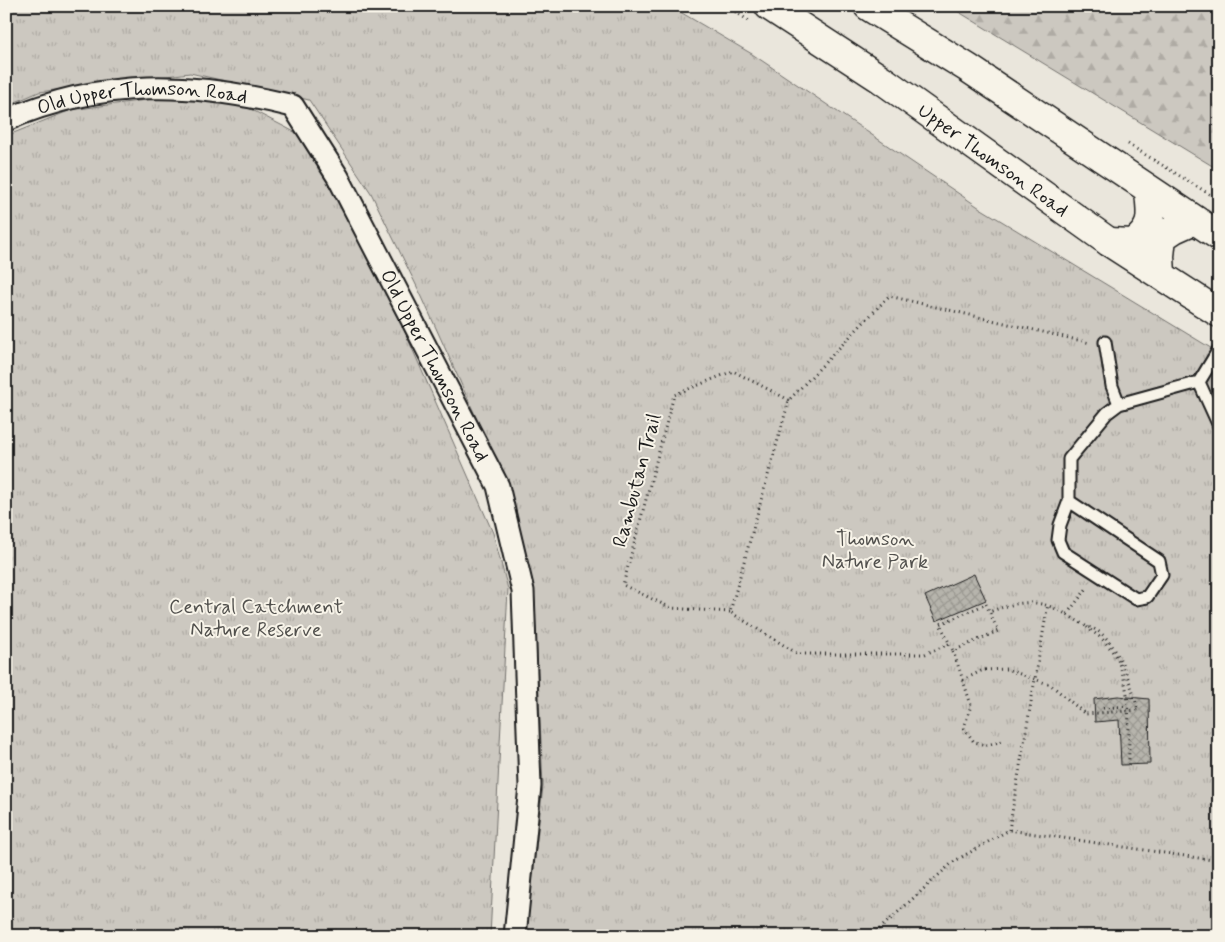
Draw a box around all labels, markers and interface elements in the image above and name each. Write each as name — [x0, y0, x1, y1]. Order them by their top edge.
street label: Old Upper Thomson Road — [34, 76, 249, 122]
street label: Upper Thomson Road — [912, 98, 1073, 224]
street label: Old Upper Thomson Road — [373, 265, 495, 467]
street label: Rambutan Trail — [607, 410, 668, 550]
park label: Thomson Nature Park — [822, 526, 928, 576]
park label: Central Catchment Nature Reserve — [169, 594, 343, 644]

